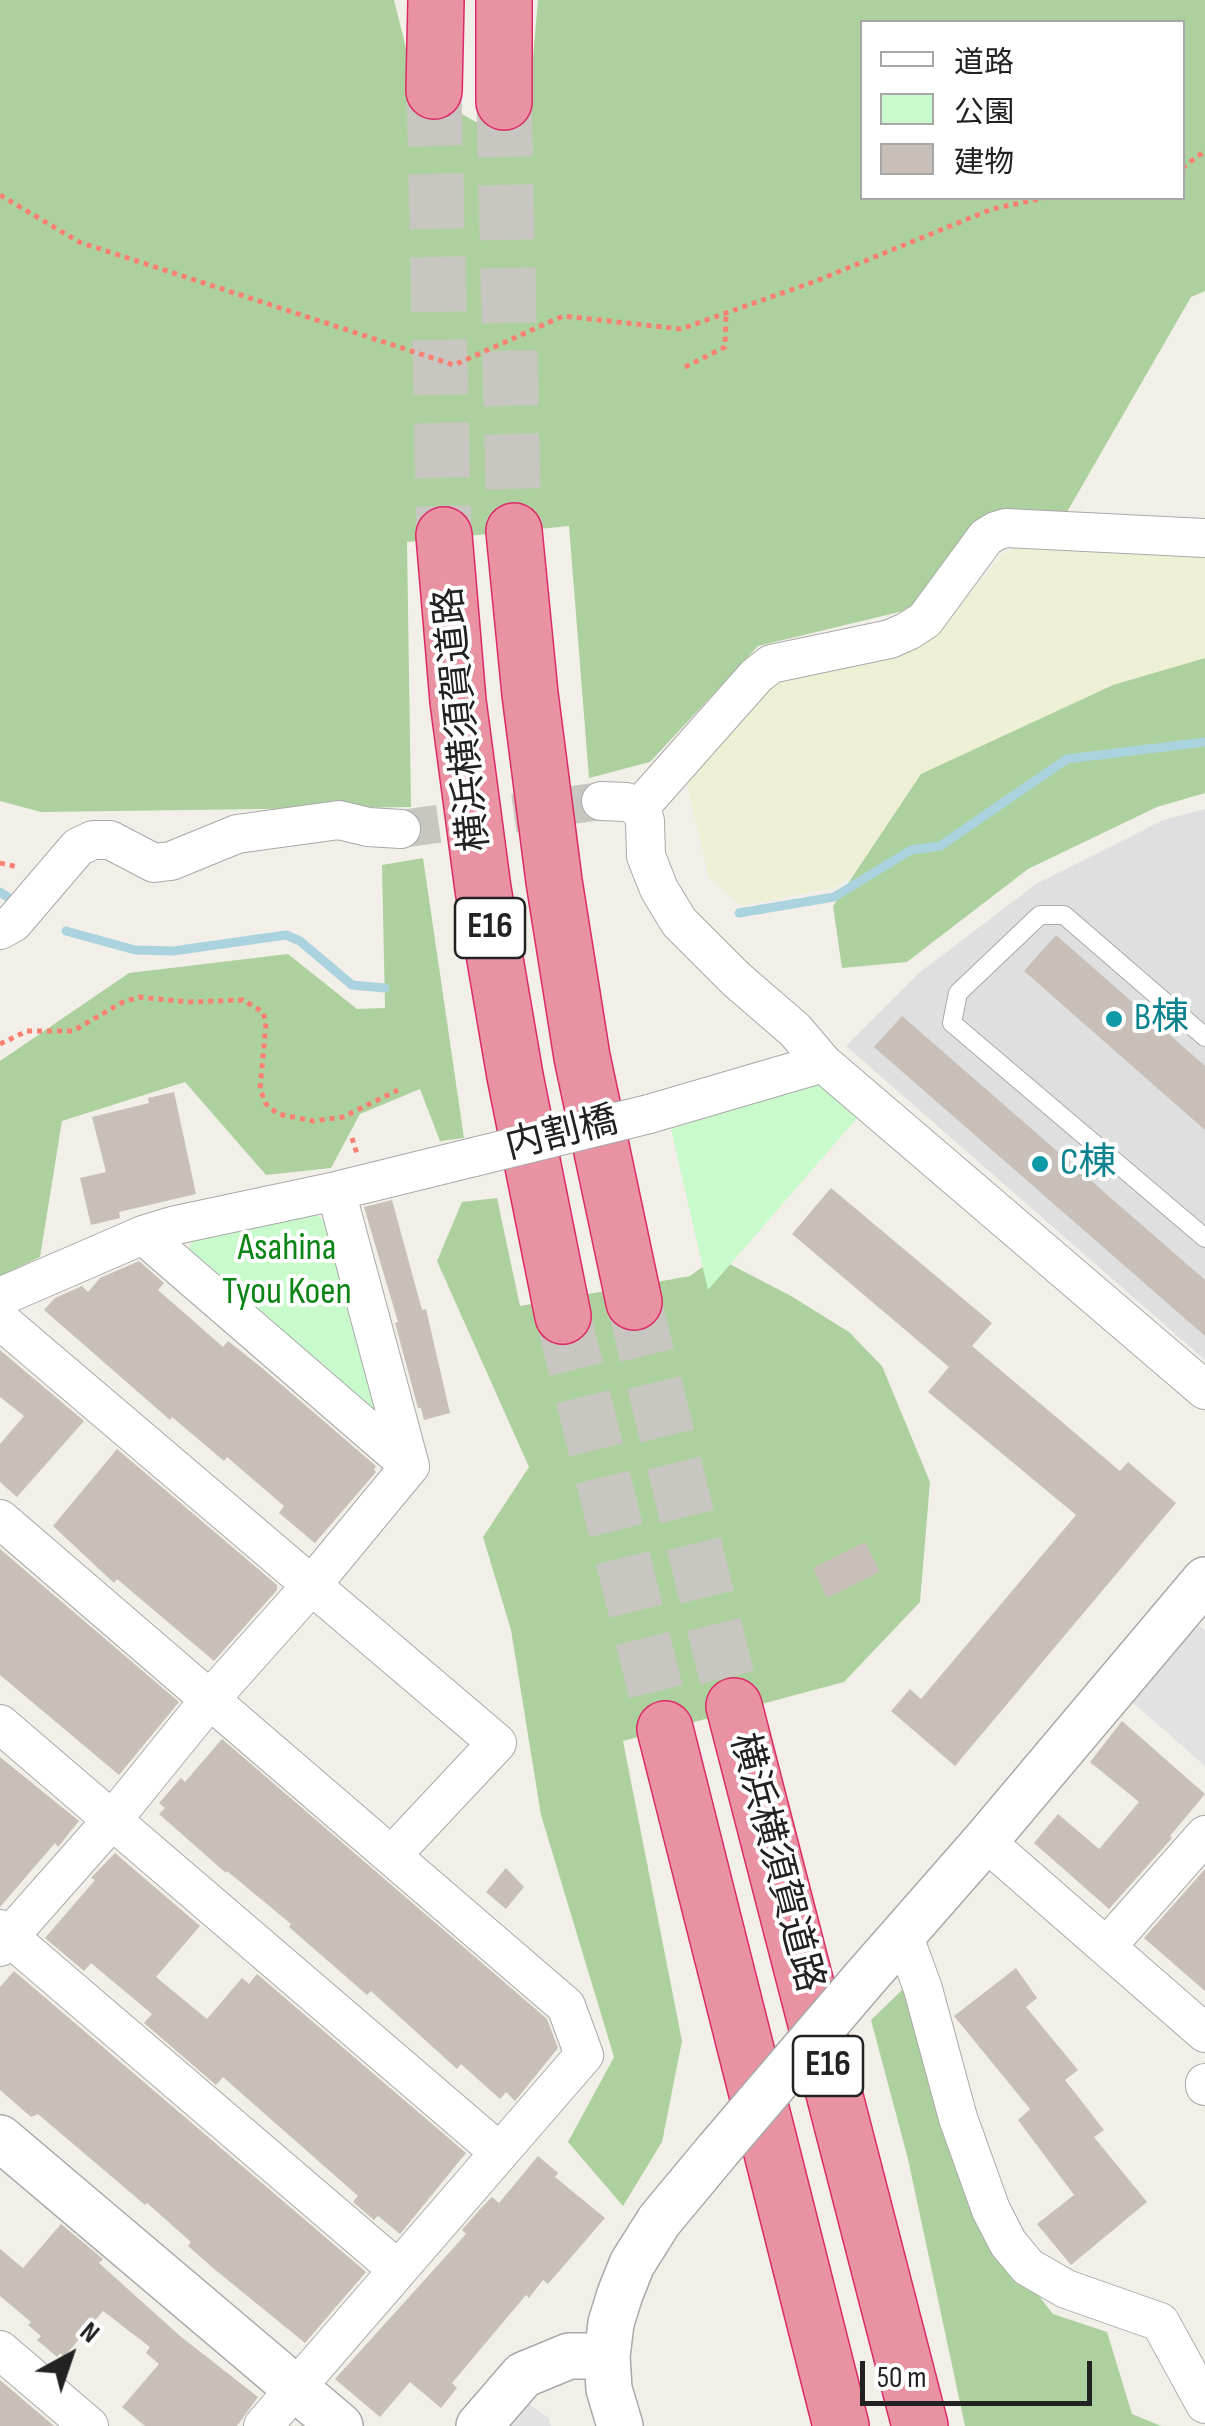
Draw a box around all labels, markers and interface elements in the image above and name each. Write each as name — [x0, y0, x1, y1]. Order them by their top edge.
legend — [860, 20, 1185, 200]
text: 道路 — [954, 45, 1014, 81]
text: 公園 — [954, 95, 1014, 131]
text: 建物 — [954, 145, 1014, 181]
street label: 横浜横須賀道路 — [427, 584, 501, 854]
road number: E16 — [455, 898, 525, 958]
place label: B棟 — [1134, 996, 1189, 1042]
marker: B棟 — [1103, 1008, 1125, 1030]
street label: 内割橋 — [501, 1099, 623, 1171]
place label: C棟 — [1060, 1141, 1116, 1187]
marker: C棟 — [1029, 1153, 1051, 1175]
park label: Asahina Tyou Koen — [222, 1226, 352, 1316]
street label: 横浜横須賀道路 — [719, 1729, 831, 1997]
road number: E16 — [793, 2036, 863, 2096]
north arrow — [20, 2306, 120, 2406]
text: N — [73, 2315, 106, 2350]
scale bar — [865, 2341, 1098, 2403]
text: 50 m — [877, 2360, 926, 2396]

